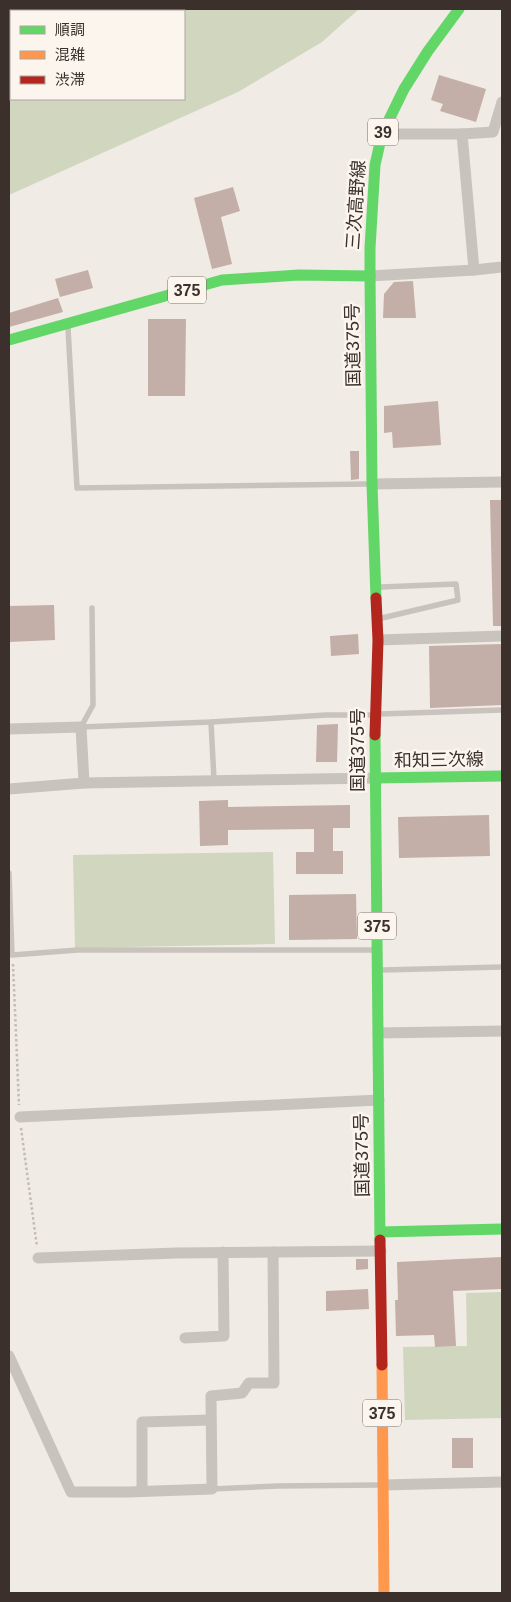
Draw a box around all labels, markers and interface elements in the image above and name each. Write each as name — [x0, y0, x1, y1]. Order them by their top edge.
legend — [10, 10, 185, 100]
text: 順調 — [55, 21, 85, 38]
text: 混雑 — [55, 46, 85, 63]
text: 渋滞 — [55, 71, 85, 88]
road number: 39 — [368, 118, 398, 146]
street label: 三次高野線 — [343, 159, 369, 251]
road number: 375 — [168, 276, 206, 304]
street label: 国道375号 — [342, 303, 364, 387]
street label: 国道375号 — [348, 708, 368, 792]
street label: 和知三次線 — [394, 749, 484, 771]
road number: 375 — [358, 912, 396, 939]
street label: 国道375号 — [351, 1113, 373, 1197]
road number: 375 — [363, 1400, 401, 1426]

